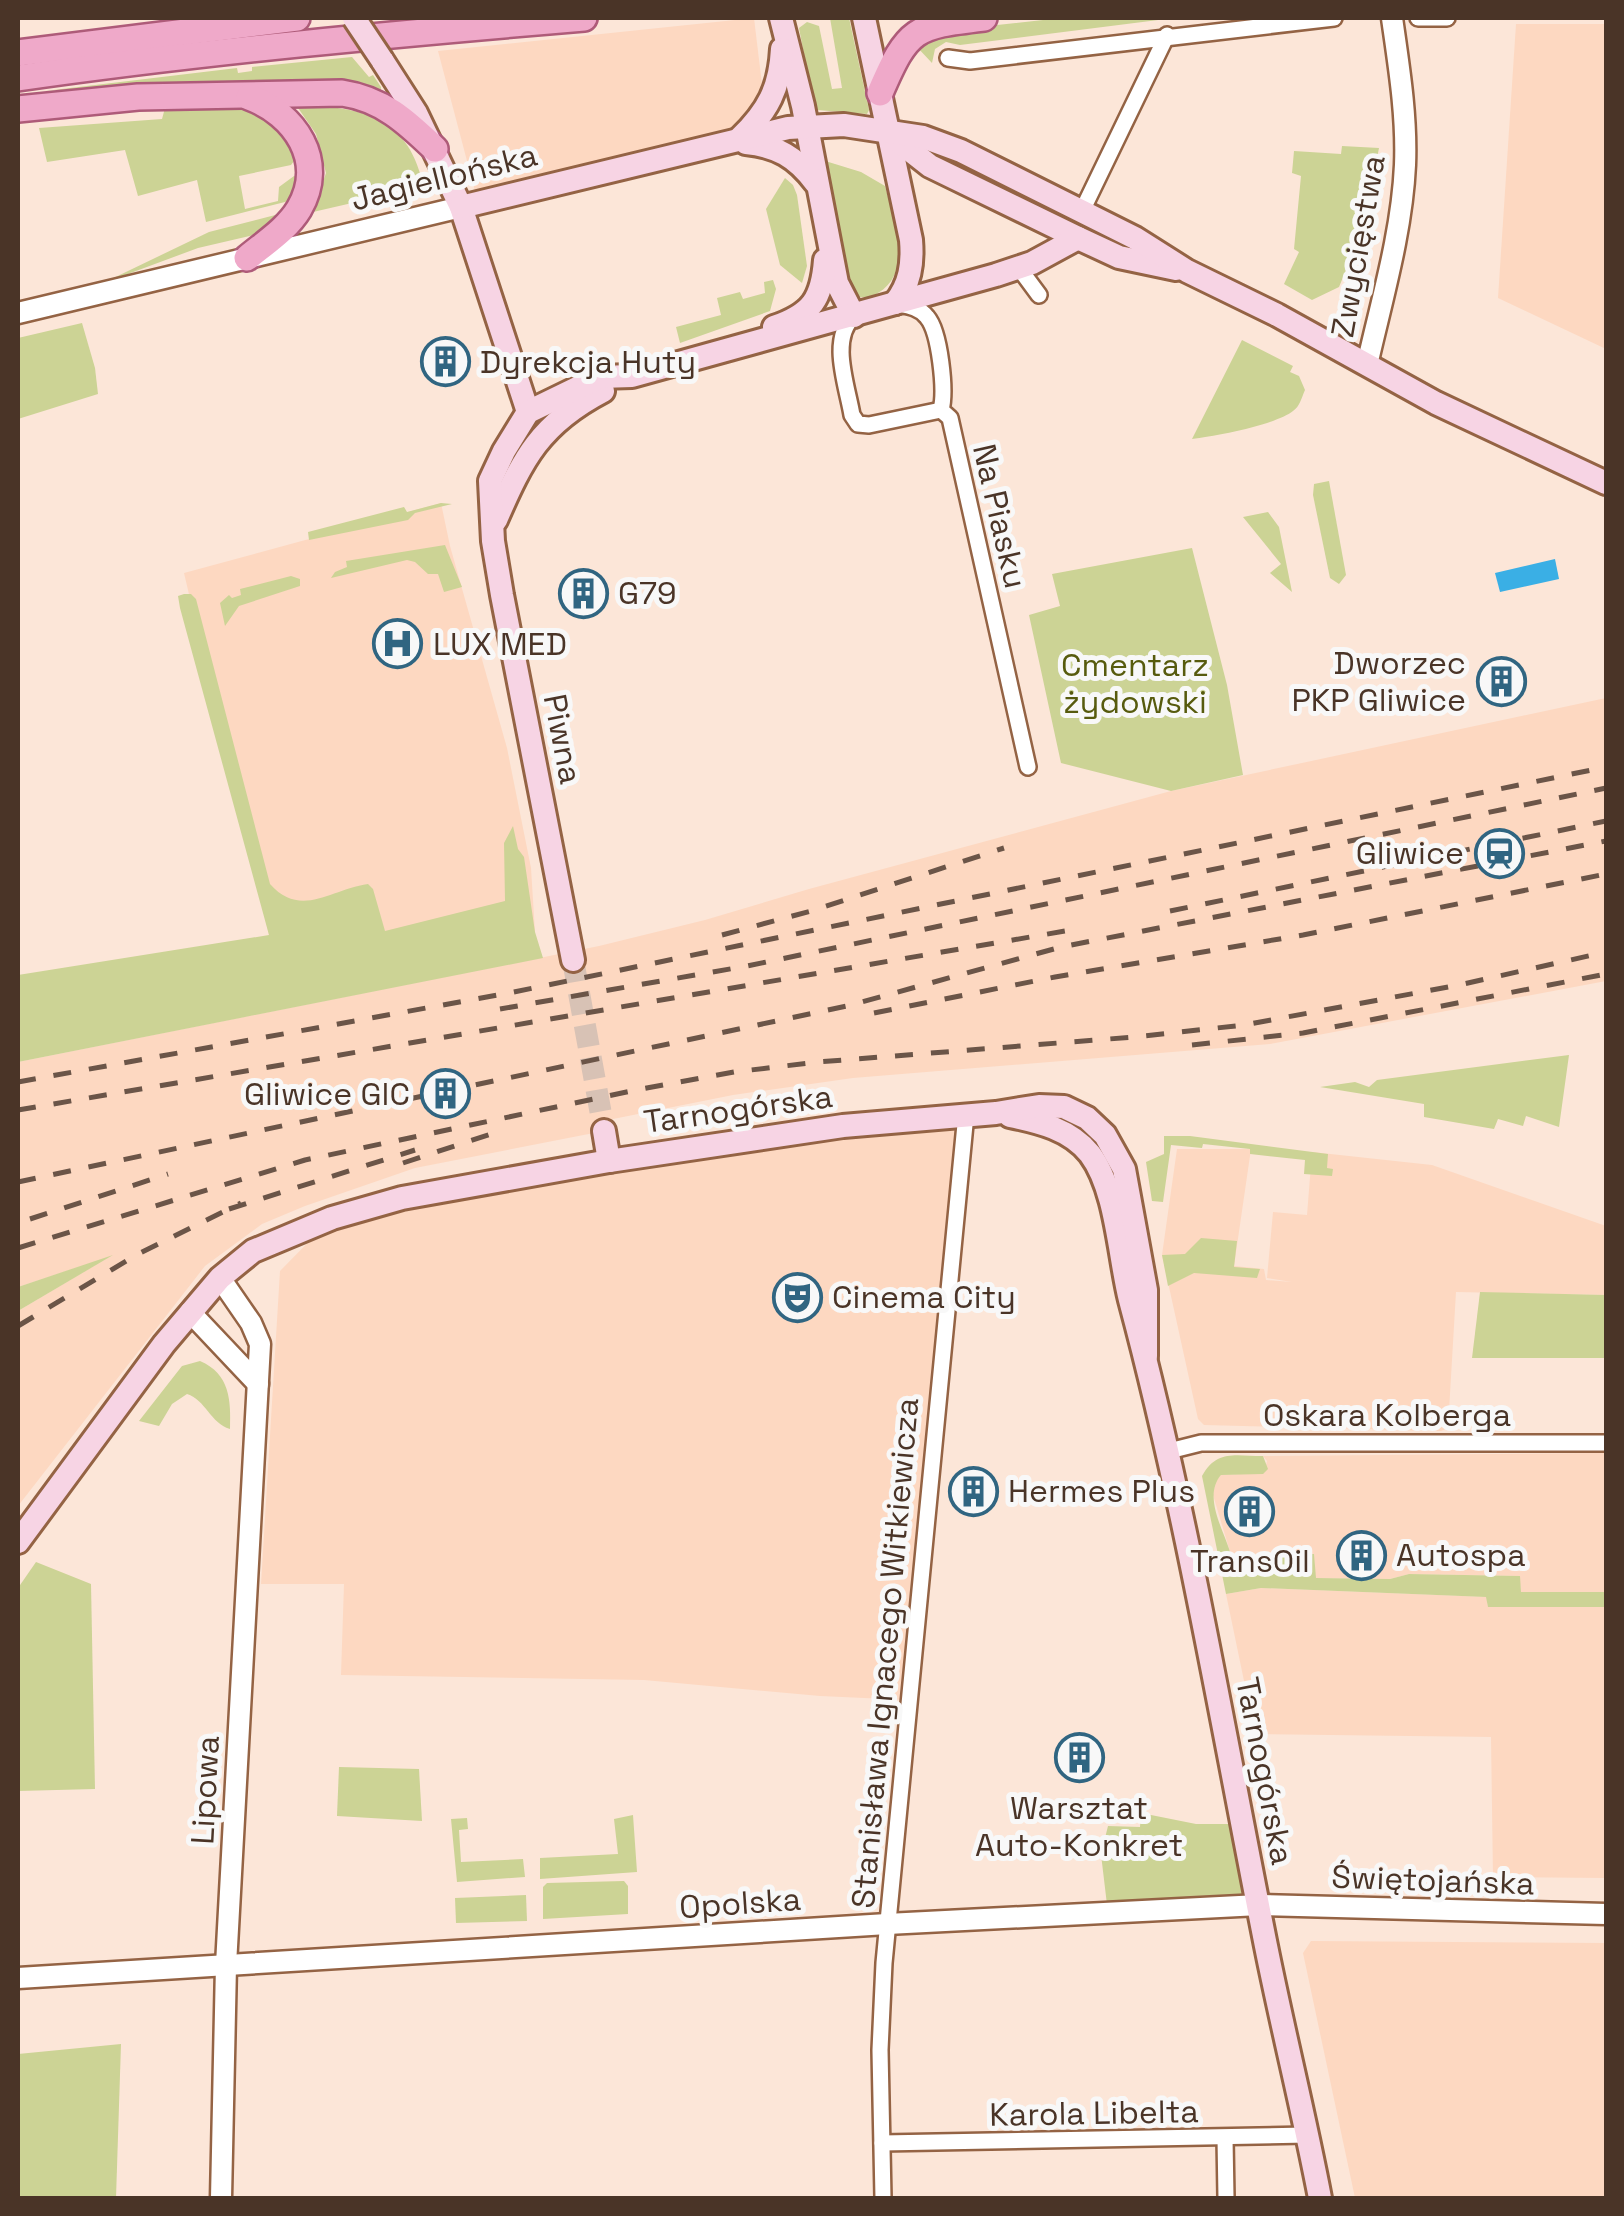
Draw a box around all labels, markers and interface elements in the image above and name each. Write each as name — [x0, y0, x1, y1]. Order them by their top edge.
street label: Jagiellońska — [347, 135, 541, 219]
street label: Zwycięstwa — [1322, 152, 1394, 340]
building icon: Dyrekcja Huty — [419, 336, 471, 388]
place label: Dyrekcja Huty — [480, 342, 696, 382]
street label: Na Piasku — [964, 440, 1036, 592]
building icon: G79 — [557, 567, 609, 619]
place label: G79 — [618, 573, 677, 613]
hospital icon: LUX MED — [372, 618, 424, 670]
place label: LUX MED — [433, 624, 567, 664]
place label: Dworzec PKP Gliwice — [1291, 643, 1466, 720]
park label: Cmentarz żydowski — [1061, 645, 1209, 722]
building icon: Dworzec PKP Gliwice — [1475, 655, 1527, 707]
street label: Piwna — [535, 691, 591, 787]
station icon: Gliwice — [1473, 827, 1525, 879]
place label: Gliwice — [1356, 833, 1464, 873]
building icon: Gliwice GlC — [419, 1068, 471, 1120]
place label: Gliwice GlC — [244, 1074, 410, 1114]
street label: Tarnogórska — [641, 1076, 835, 1142]
theatre icon: Cinema City — [771, 1271, 823, 1323]
place label: Cinema City — [832, 1277, 1016, 1317]
street label: Oskara Kolberga — [1263, 1395, 1511, 1435]
street label: Stanisława Ignacego Witkiewicza — [843, 1396, 927, 1910]
building icon: Hermes Plus — [947, 1465, 999, 1517]
place label: Hermes Plus — [1008, 1471, 1195, 1511]
building icon: TransOil — [1224, 1485, 1276, 1537]
building icon: Autospa — [1335, 1529, 1387, 1581]
place label: Autospa — [1396, 1535, 1526, 1575]
place label: TransOil — [1190, 1541, 1310, 1581]
street label: Tarnogórska — [1227, 1674, 1303, 1868]
building icon: Warsztat Auto-Konkret — [1053, 1732, 1105, 1784]
street label: Lipowa — [182, 1734, 228, 1846]
place label: Warsztat Auto-Konkret — [975, 1788, 1183, 1865]
street label: Świętojańska — [1331, 1856, 1535, 1904]
street label: Opolska — [678, 1879, 802, 1927]
street label: Karola Libelta — [989, 2091, 1199, 2135]

